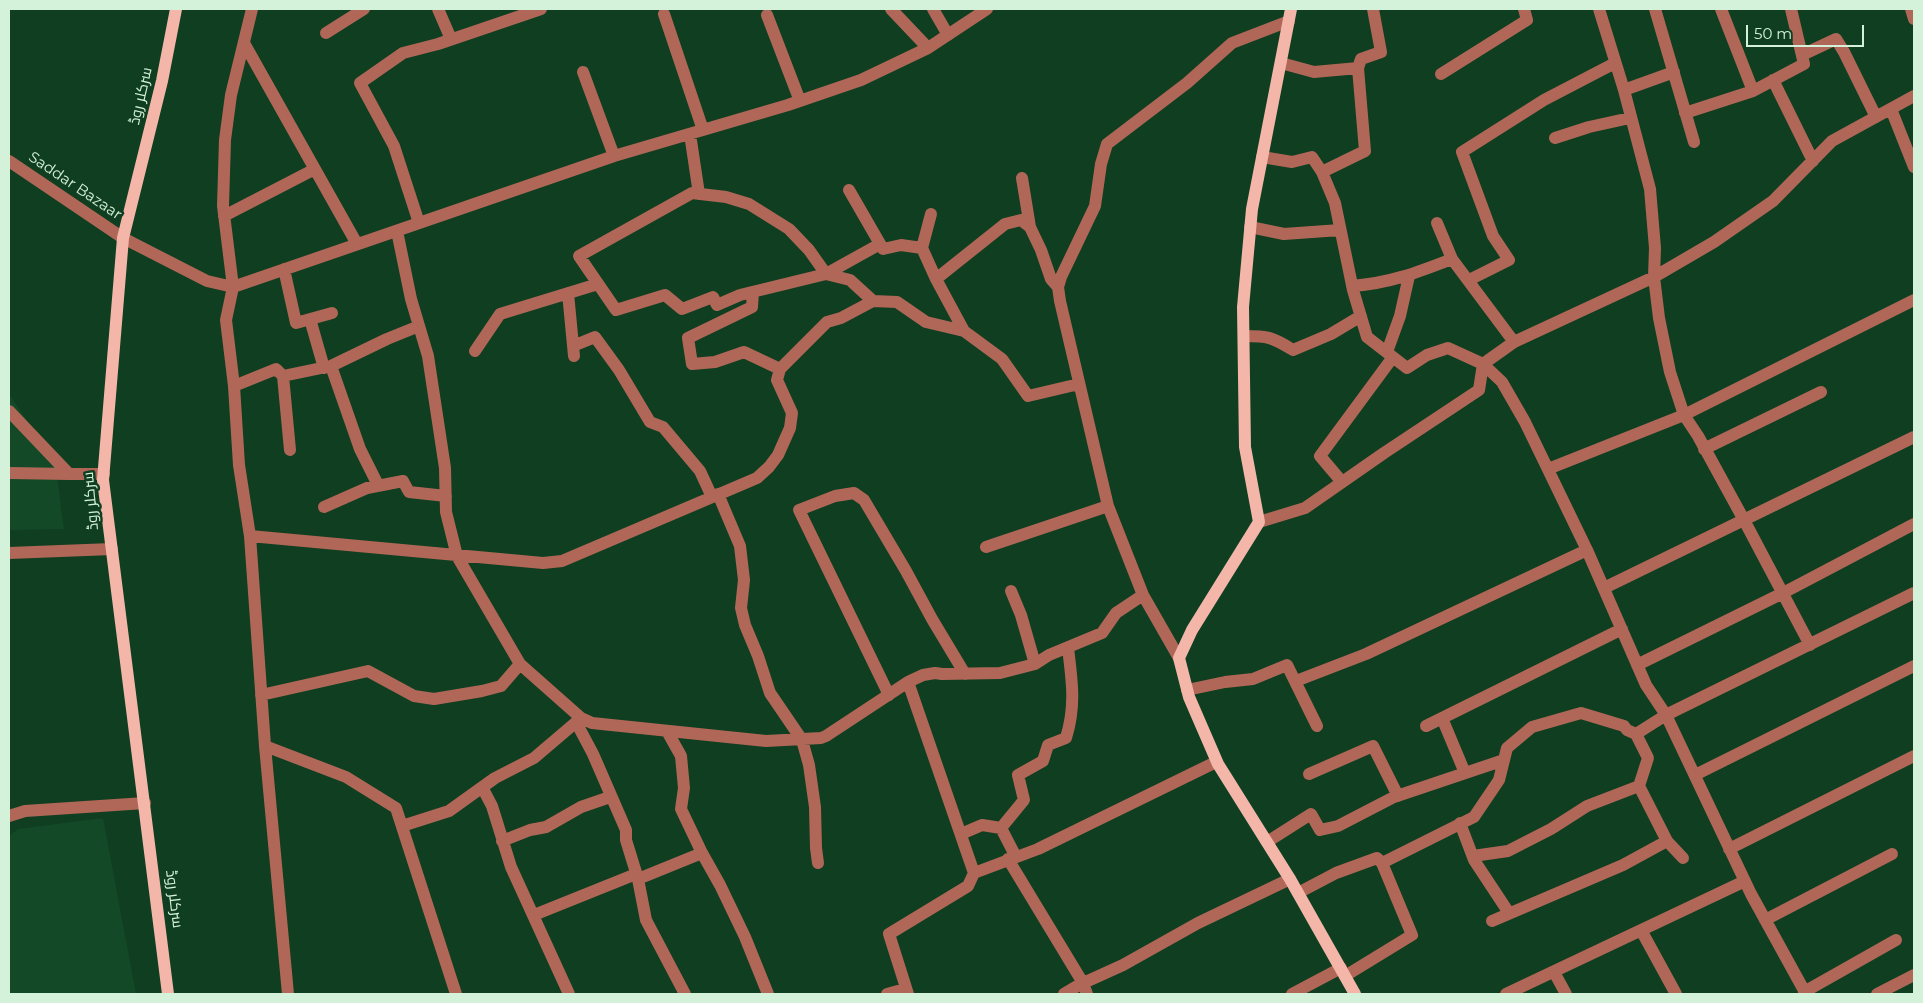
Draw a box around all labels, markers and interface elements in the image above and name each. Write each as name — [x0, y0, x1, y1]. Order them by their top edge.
scale bar — [1748, 15, 1866, 47]
text: 50 m — [1754, 24, 1792, 43]
street label: سرکلر روڈ — [126, 66, 156, 126]
street label: Saddar Bazaar — [25, 148, 125, 224]
street label: سرکلر روڈ — [79, 471, 103, 531]
street label: سرکلر روڈ — [162, 869, 186, 929]

